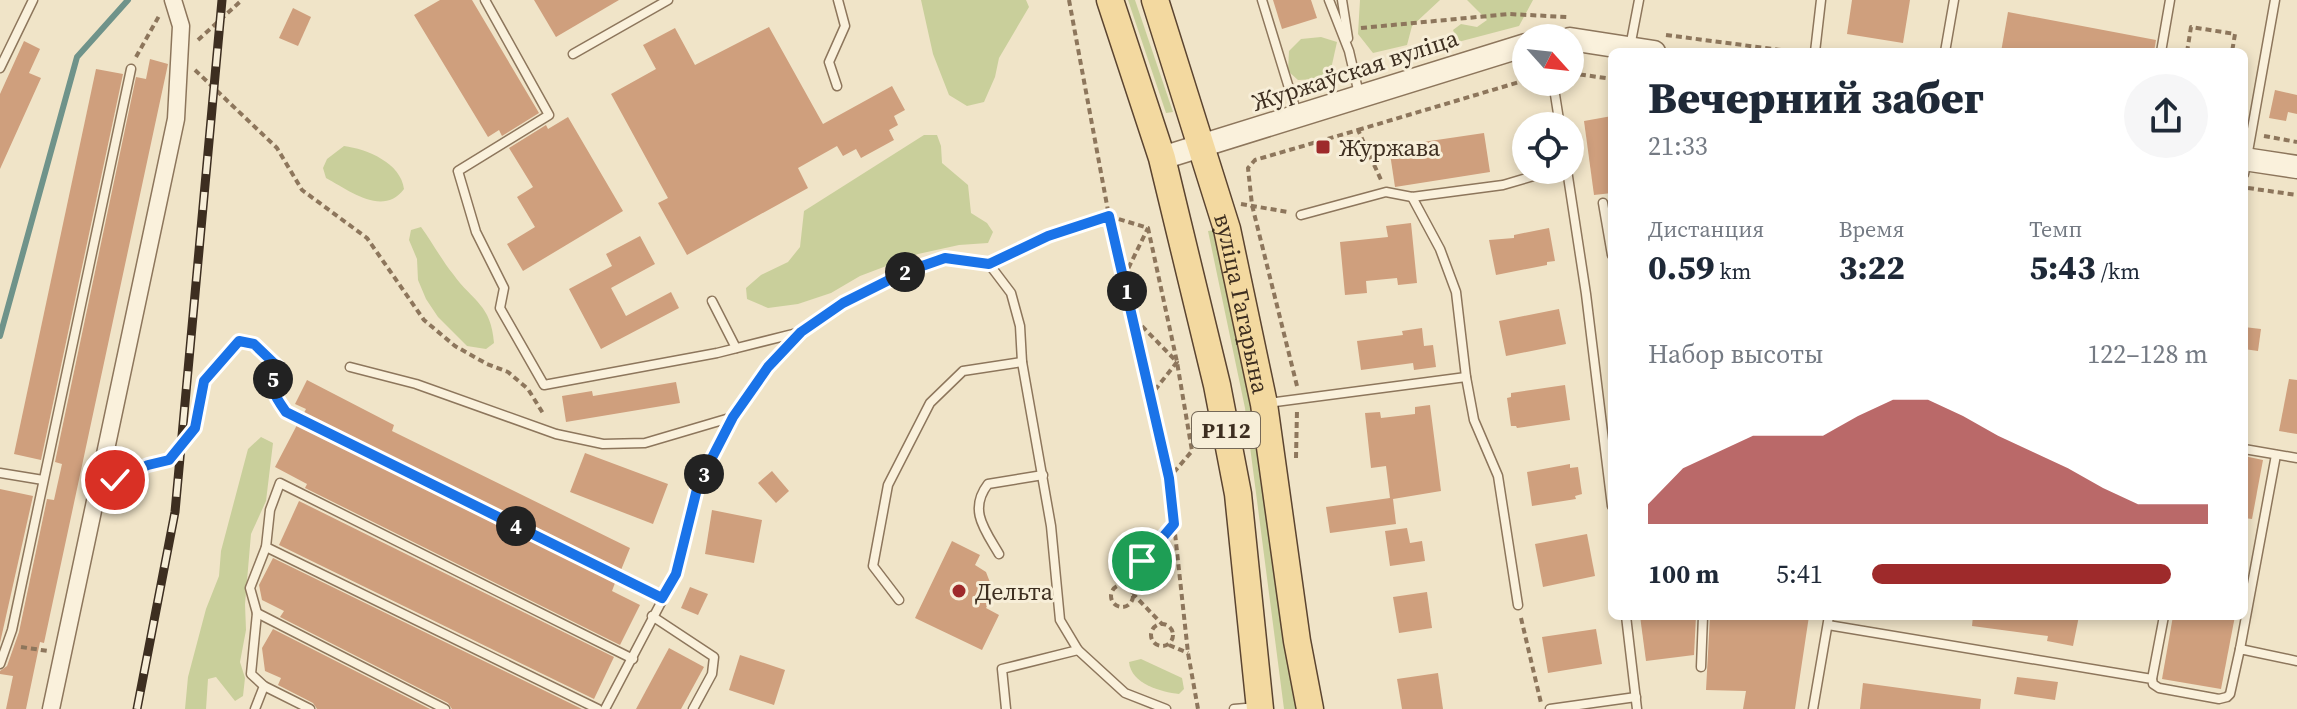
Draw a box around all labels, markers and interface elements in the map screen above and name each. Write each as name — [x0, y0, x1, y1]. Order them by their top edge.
street label: Журжаўская вуліца — [1248, 21, 1463, 119]
north arrow — [1512, 24, 1584, 96]
map controls — [1512, 24, 1584, 184]
text: Вечерний забег — [1648, 67, 1984, 128]
button: share — [2124, 74, 2208, 158]
button: locate — [1512, 112, 1584, 184]
text: 21:33 — [1648, 128, 1708, 164]
place label: Журжава — [1339, 131, 1441, 164]
marker: Журжава — [1314, 138, 1332, 156]
street label: вуліца Гагарына — [1206, 209, 1278, 397]
text: Дистанция — [1648, 214, 1764, 244]
text: Время — [1839, 214, 1904, 244]
text: Темп — [2029, 214, 2082, 244]
text: 0.59 — [1648, 244, 1714, 290]
text: 3:22 — [1839, 244, 1905, 290]
text: 5:43 — [2029, 244, 2096, 290]
pin: 2 — [885, 252, 925, 292]
text: km — [1714, 256, 1751, 286]
text: /km — [2096, 256, 2140, 286]
text: 2 — [899, 257, 911, 287]
pin: 1 — [1107, 271, 1147, 311]
text: 1 — [1121, 276, 1133, 306]
text: Набор высоты — [1648, 336, 1823, 372]
text: 122–128 m — [2087, 336, 2208, 372]
pin: 5 — [253, 359, 293, 399]
text: 5 — [267, 364, 279, 394]
road number: Р112 — [1192, 412, 1260, 448]
pin — [81, 446, 149, 514]
pin: 3 — [684, 454, 724, 494]
icon: check — [93, 458, 137, 502]
text: 3 — [698, 459, 710, 489]
pin: 4 — [496, 506, 536, 546]
text: 4 — [510, 511, 522, 541]
pin — [1108, 527, 1176, 595]
icon: arrive — [1120, 539, 1164, 583]
text: 100 m — [1648, 556, 1719, 592]
text: 5:41 — [1776, 556, 1823, 592]
place label: Дельта — [975, 575, 1054, 608]
marker: Дельта — [950, 582, 968, 600]

